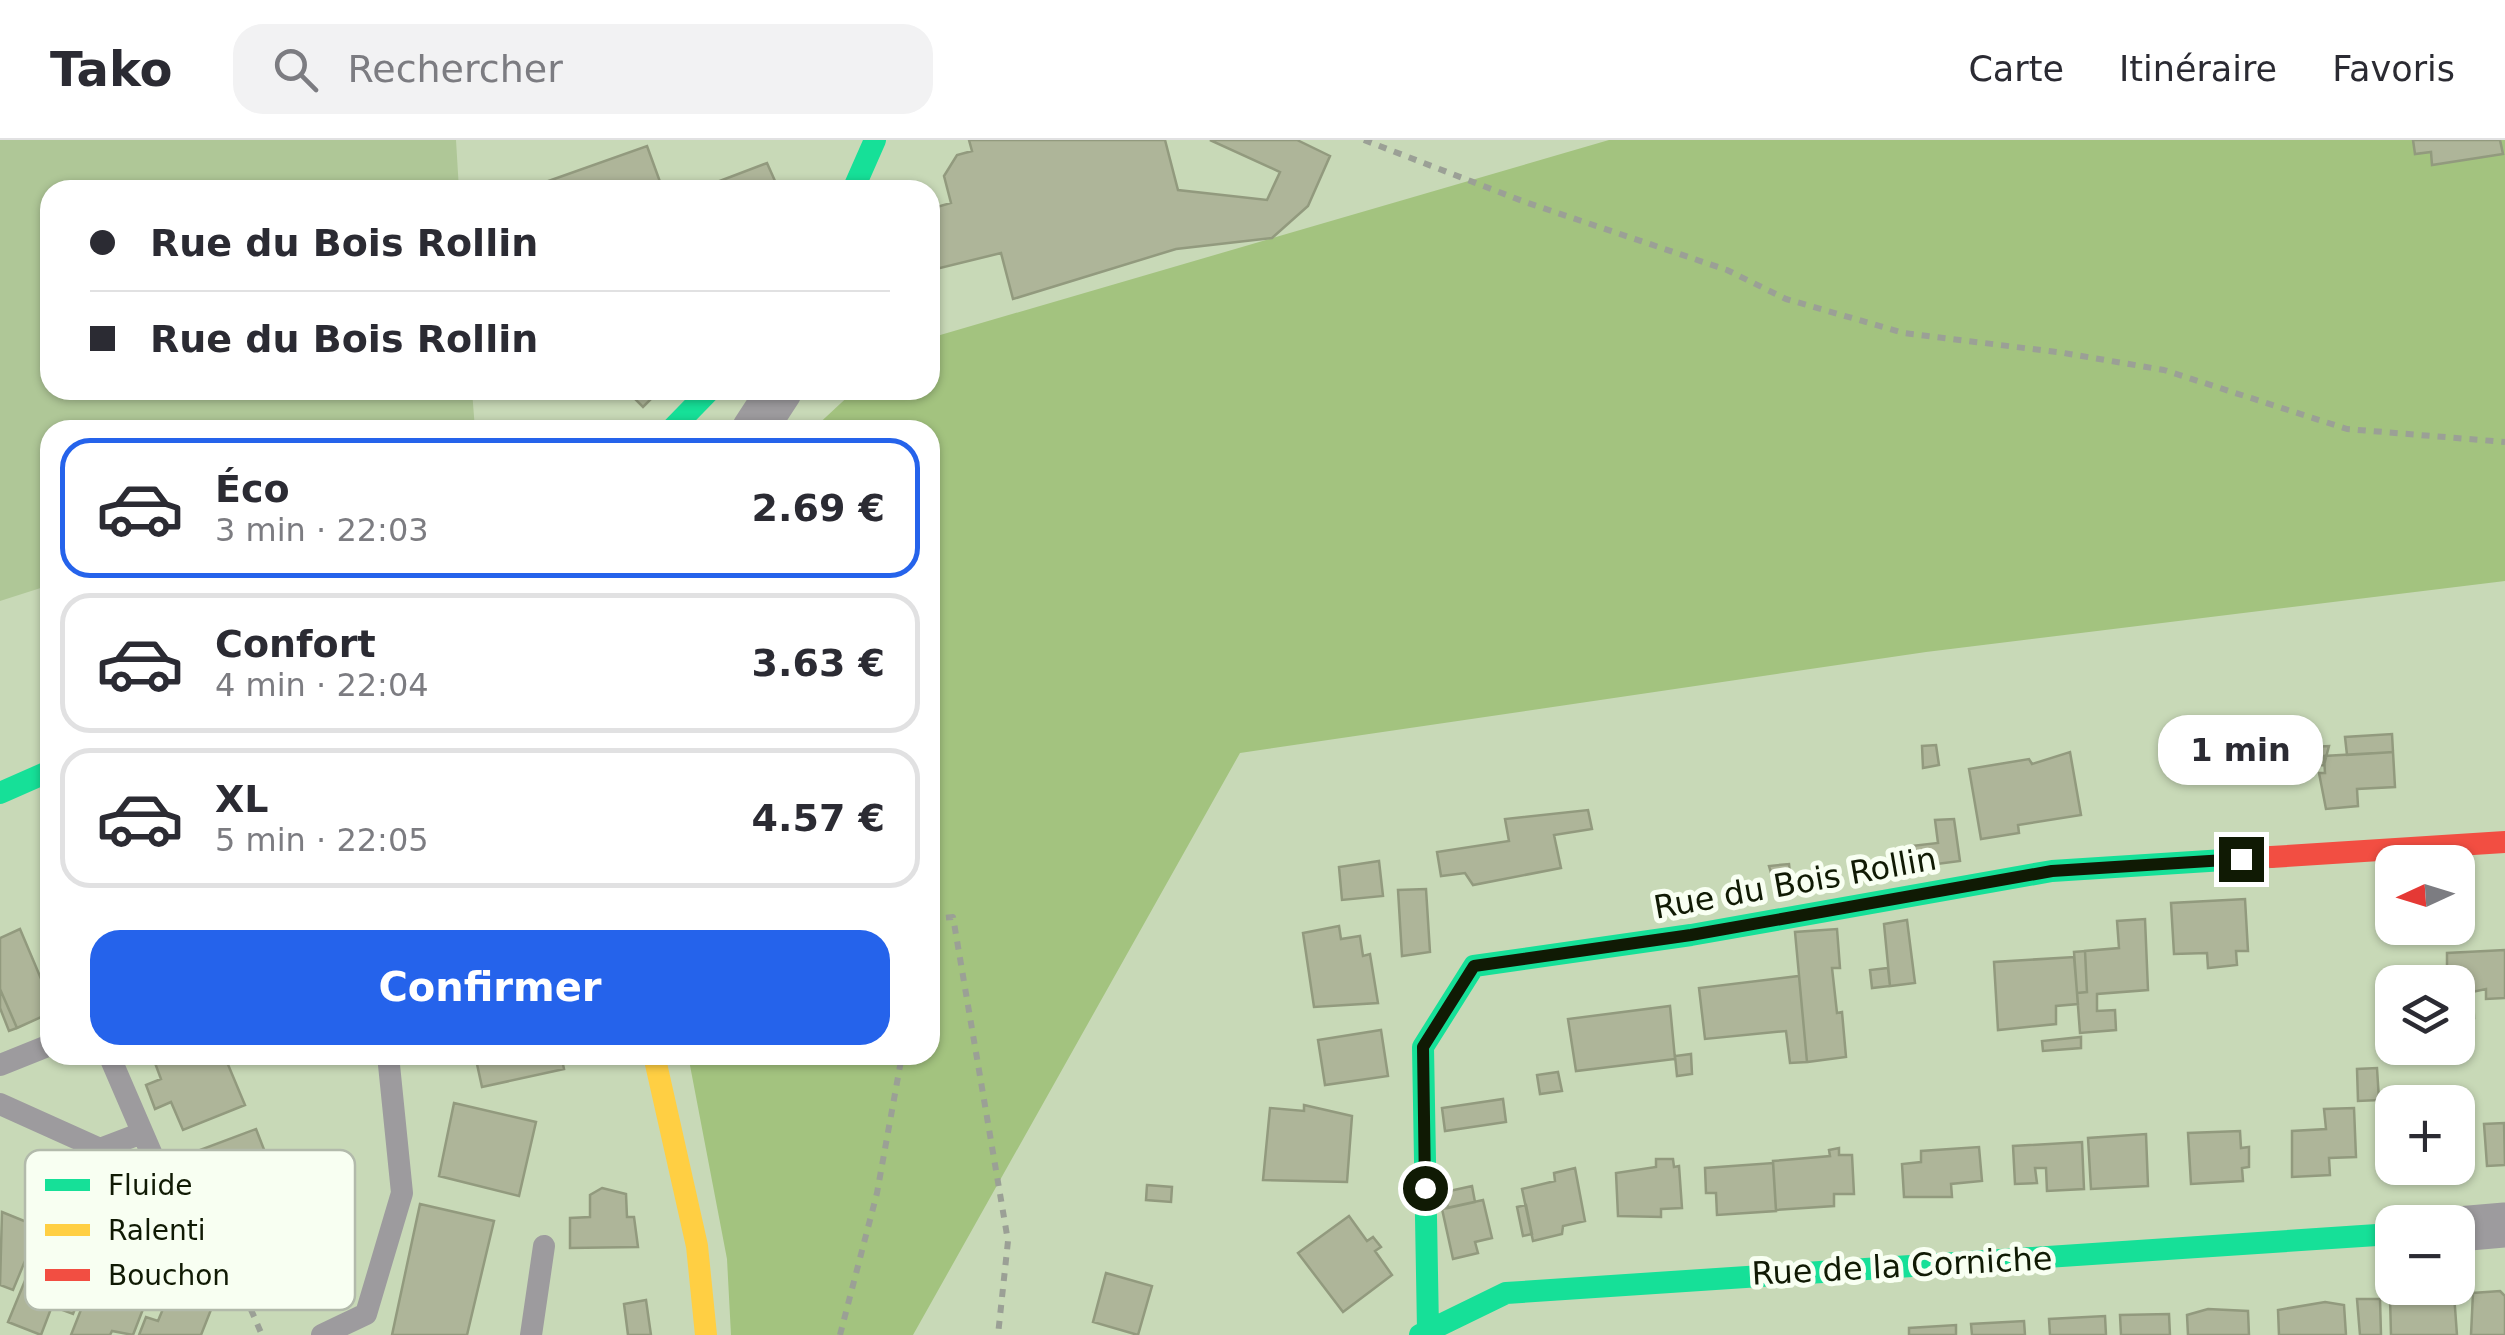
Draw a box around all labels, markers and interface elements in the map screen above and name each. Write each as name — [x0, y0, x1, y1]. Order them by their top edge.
search box — [233, 24, 933, 114]
text: Tako — [50, 41, 173, 97]
icon: search — [268, 42, 323, 97]
text: Rechercher — [348, 47, 563, 91]
text: Carte — [1968, 49, 2064, 89]
text: Itinéraire — [2119, 49, 2277, 89]
text: Favoris — [2332, 49, 2455, 89]
text: Rue du Bois Rollin — [150, 221, 538, 265]
text: Rue du Bois Rollin — [150, 317, 538, 361]
icon: car — [95, 463, 185, 553]
text: Éco — [215, 467, 290, 511]
text: 2.69 € — [752, 486, 885, 530]
text: 3 min · 22:03 — [215, 511, 429, 549]
icon: car — [95, 618, 185, 708]
text: Confort — [215, 622, 376, 666]
text: 3.63 € — [752, 641, 885, 685]
text: 4 min · 22:04 — [215, 666, 429, 704]
callout: 1 min — [2158, 714, 2324, 784]
text: 1 min — [2190, 731, 2291, 769]
icon: car — [95, 773, 185, 863]
text: XL — [215, 777, 269, 821]
text: 4.57 € — [752, 796, 885, 840]
text: 5 min · 22:05 — [215, 821, 429, 859]
route end — [2219, 837, 2264, 882]
street label: Rue du Bois Rollin — [1651, 839, 1939, 927]
north arrow — [2375, 845, 2475, 945]
map controls — [2375, 845, 2475, 1305]
button: Confirmer — [90, 930, 890, 1045]
button: layers — [2375, 965, 2475, 1065]
button: + — [2375, 1085, 2475, 1185]
legend — [25, 1150, 355, 1310]
route start — [1403, 1166, 1448, 1211]
text: Fluide — [108, 1169, 192, 1202]
button: − — [2375, 1205, 2475, 1305]
text: Ralenti — [108, 1214, 206, 1247]
street label: Rue de la Corniche — [1751, 1239, 2053, 1293]
text: Bouchon — [108, 1259, 230, 1292]

